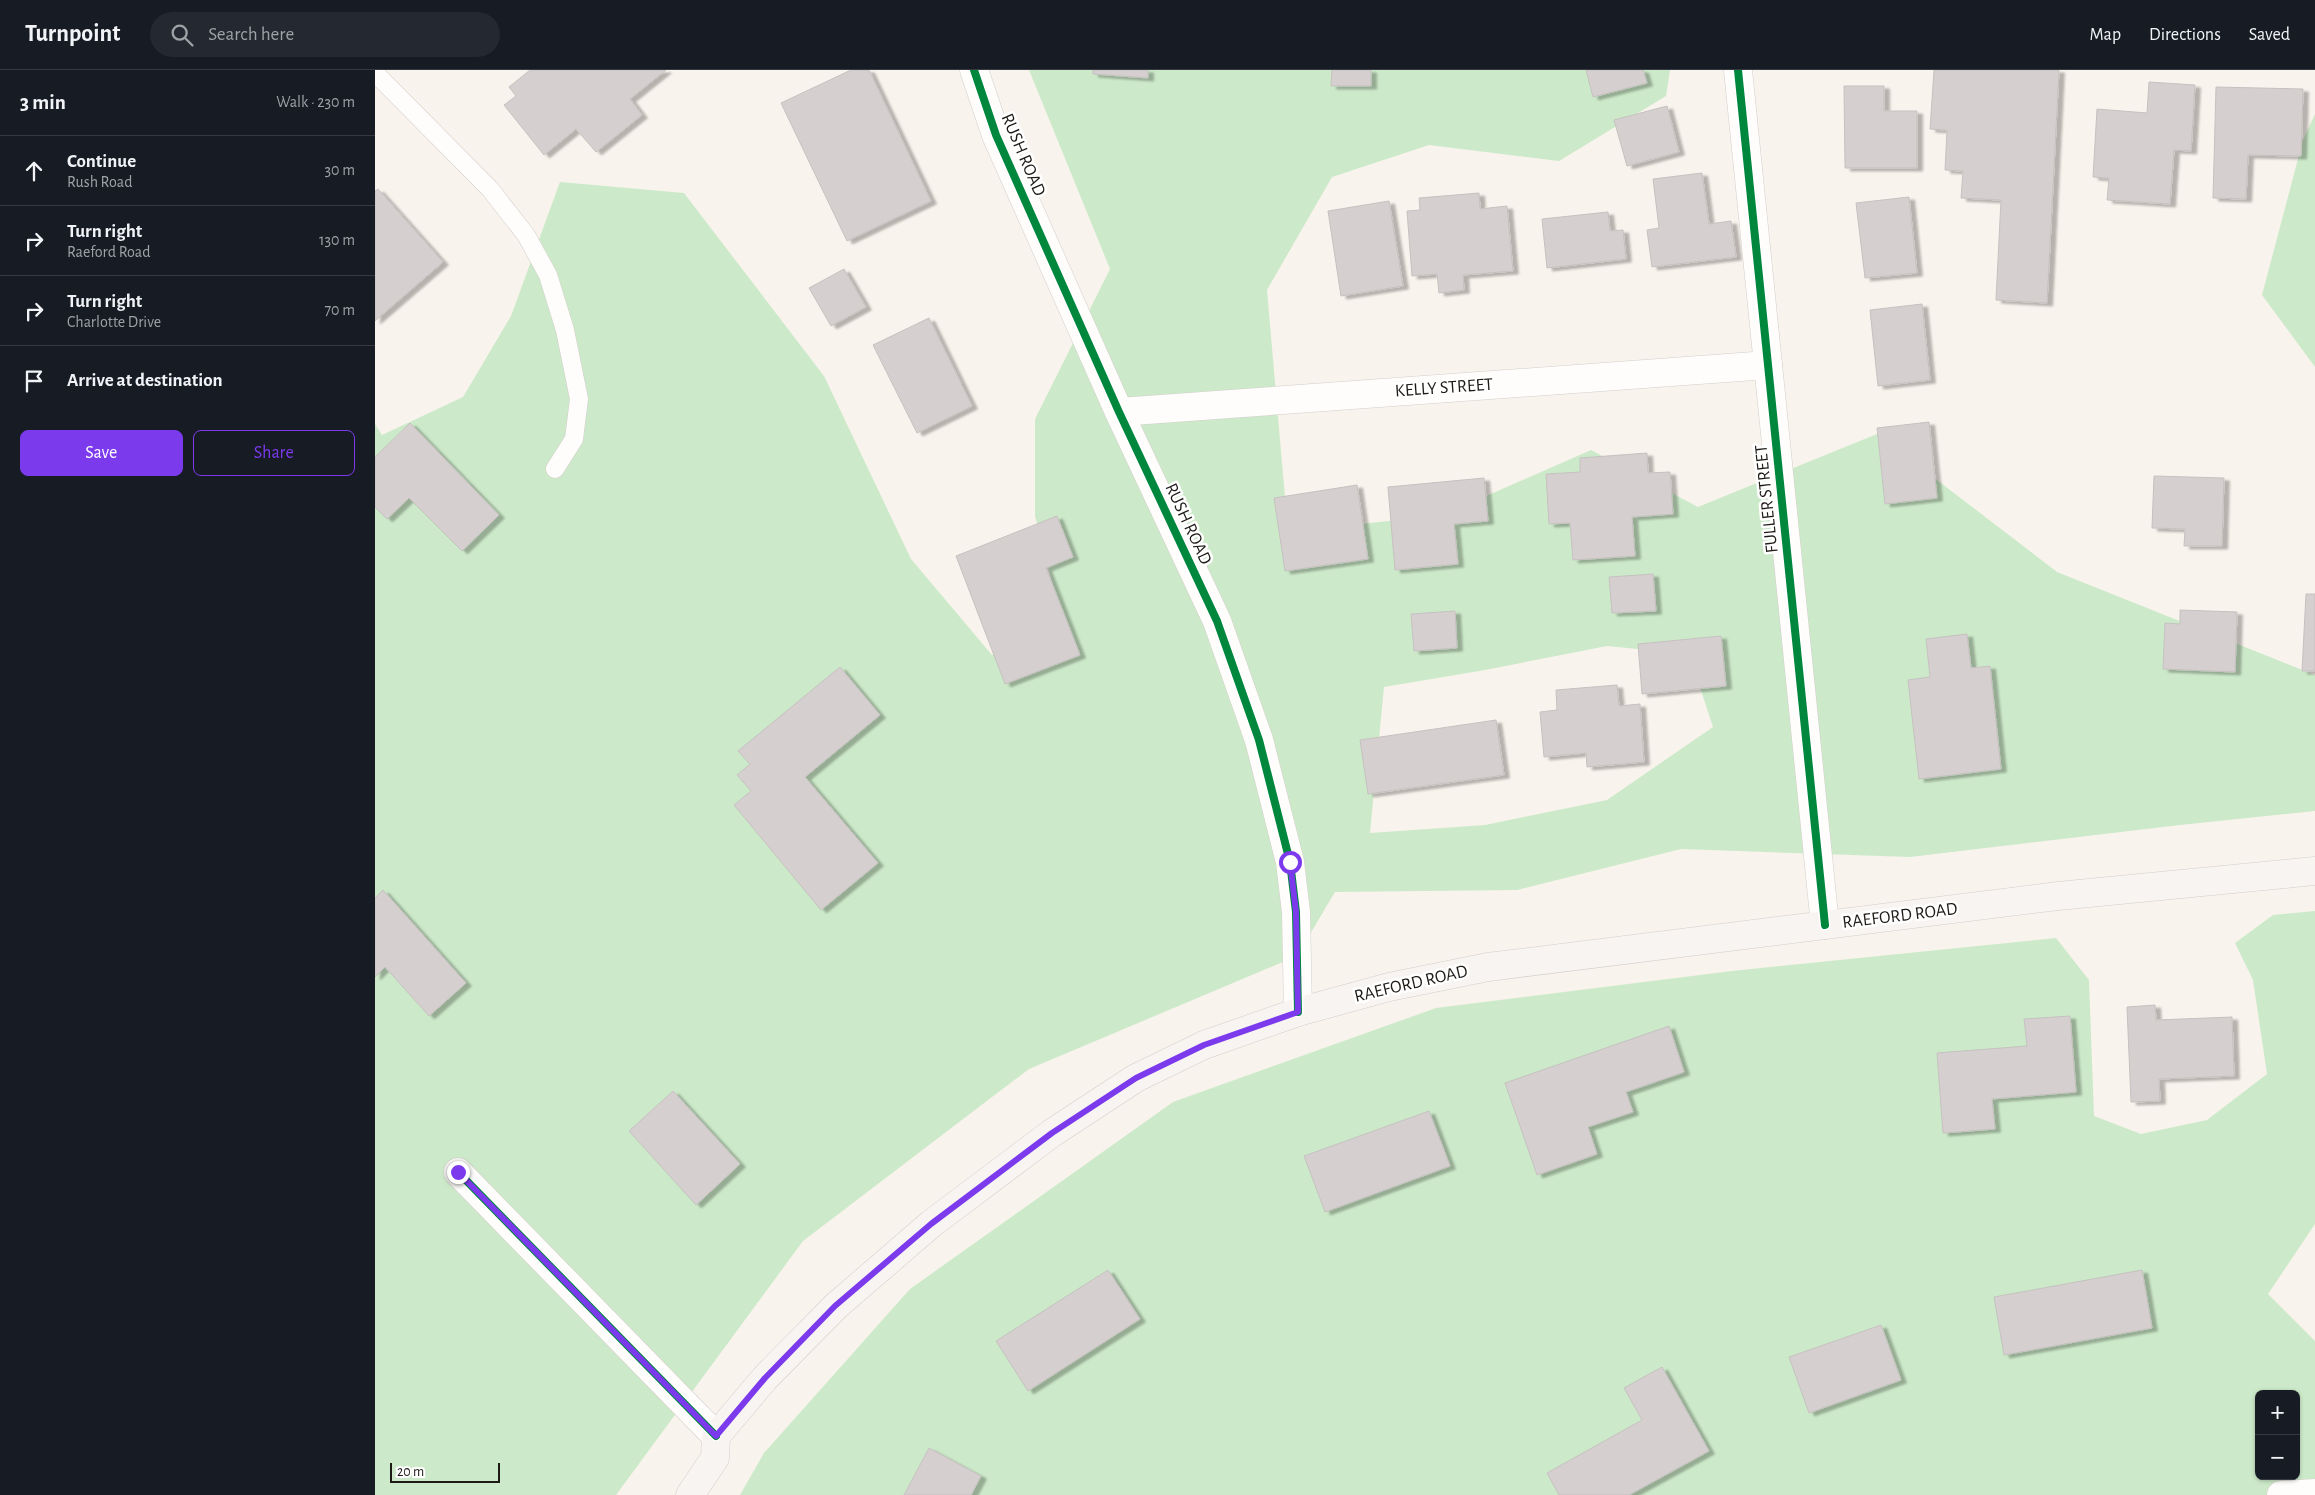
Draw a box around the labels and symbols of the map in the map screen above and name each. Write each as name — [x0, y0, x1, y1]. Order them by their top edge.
street label: RUSH ROAD — [998, 111, 1048, 199]
street label: KELLY STREET — [1394, 376, 1494, 400]
street label: FULLER STREET — [1752, 444, 1782, 554]
street label: RUSH ROAD — [1161, 480, 1215, 568]
route start — [1279, 851, 1302, 874]
street label: RAEFORD ROAD — [1841, 900, 1959, 932]
street label: RAEFORD ROAD — [1353, 962, 1469, 1006]
route end — [447, 1161, 470, 1184]
scale bar — [390, 1460, 500, 1483]

